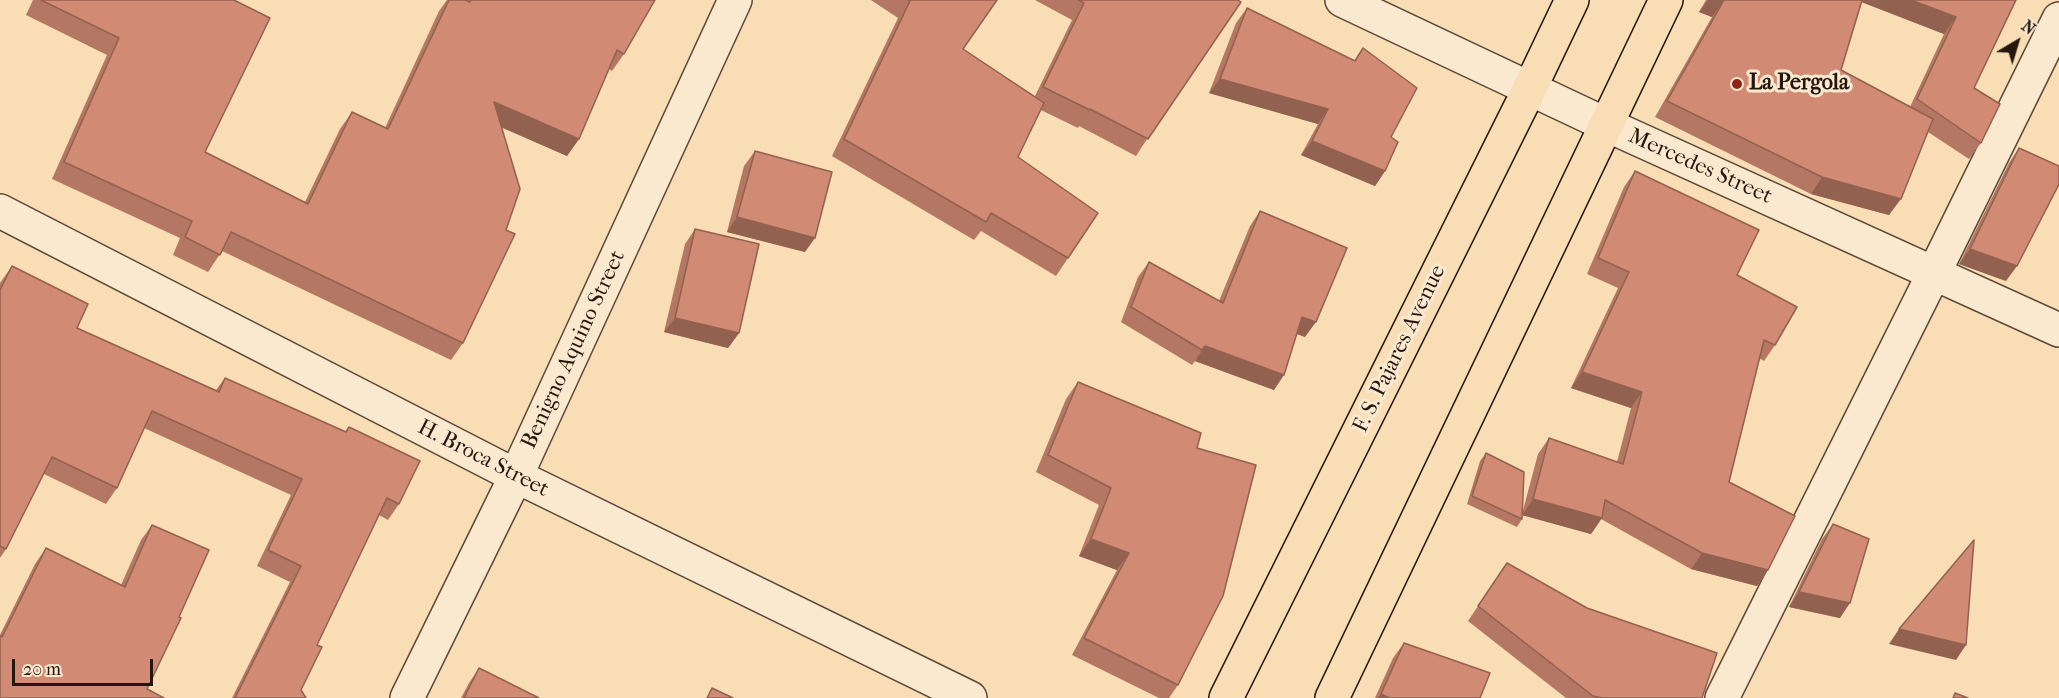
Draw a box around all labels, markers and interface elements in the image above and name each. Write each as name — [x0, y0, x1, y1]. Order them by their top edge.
north arrow — [1987, 12, 2047, 72]
text: N — [2018, 16, 2039, 39]
place label: La Pergola — [1749, 71, 1849, 97]
marker: La Pergola — [1730, 77, 1744, 91]
street label: Mercedes Street — [1624, 124, 1776, 210]
street label: Benigno Aquino Street — [516, 247, 632, 453]
street label: F. S. Pajares Avenue — [1348, 261, 1452, 437]
street label: H. Broca Street — [413, 415, 553, 503]
scale bar — [15, 647, 156, 685]
text: 20 m — [23, 659, 61, 680]

